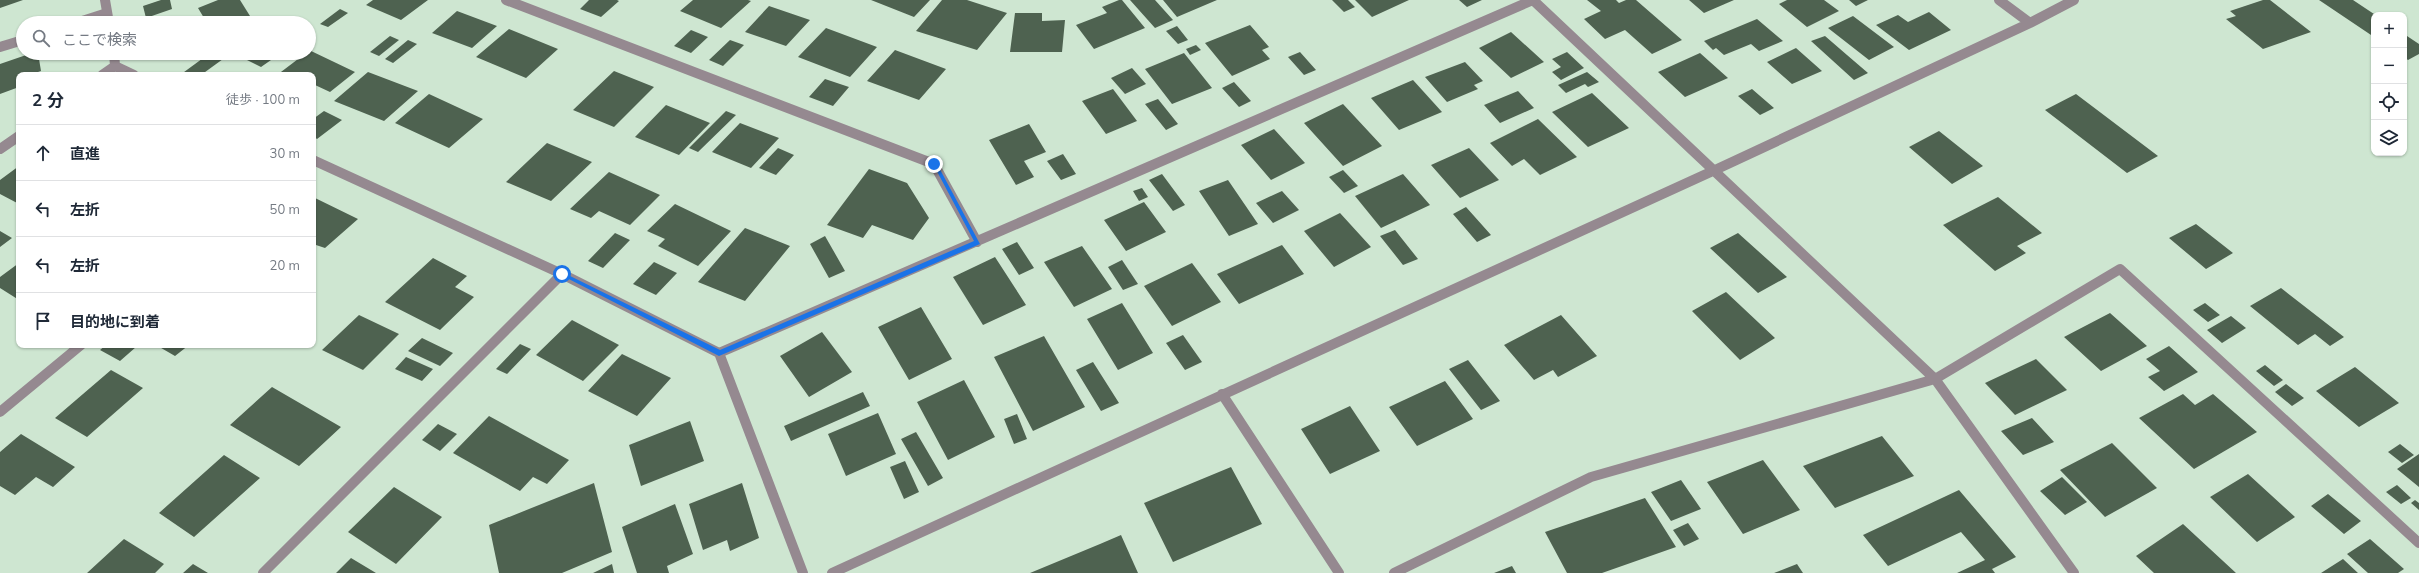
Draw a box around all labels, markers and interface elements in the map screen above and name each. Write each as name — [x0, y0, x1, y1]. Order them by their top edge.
map controls — [2371, 12, 2407, 156]
button: + — [2371, 12, 2407, 48]
search box — [16, 16, 316, 60]
icon: search — [30, 27, 52, 49]
text: ここで検索 — [62, 30, 137, 49]
button: − — [2371, 48, 2407, 84]
button: locate — [2371, 84, 2407, 120]
text: 2 分 — [32, 89, 64, 110]
text: 徒歩 · 100 m — [226, 91, 300, 107]
button: layers — [2371, 120, 2407, 156]
icon: ahead — [32, 142, 54, 164]
text: 直進 — [70, 144, 100, 163]
text: 30 m — [270, 145, 300, 161]
route end — [925, 155, 943, 173]
icon: left — [32, 198, 54, 220]
text: 左折 — [70, 200, 100, 219]
text: 50 m — [270, 201, 300, 217]
icon: left — [32, 254, 54, 276]
text: 左折 — [70, 256, 100, 275]
text: 20 m — [270, 257, 300, 273]
route start — [553, 265, 571, 283]
icon: arrive — [32, 310, 54, 332]
text: 目的地に到着 — [70, 312, 160, 331]

